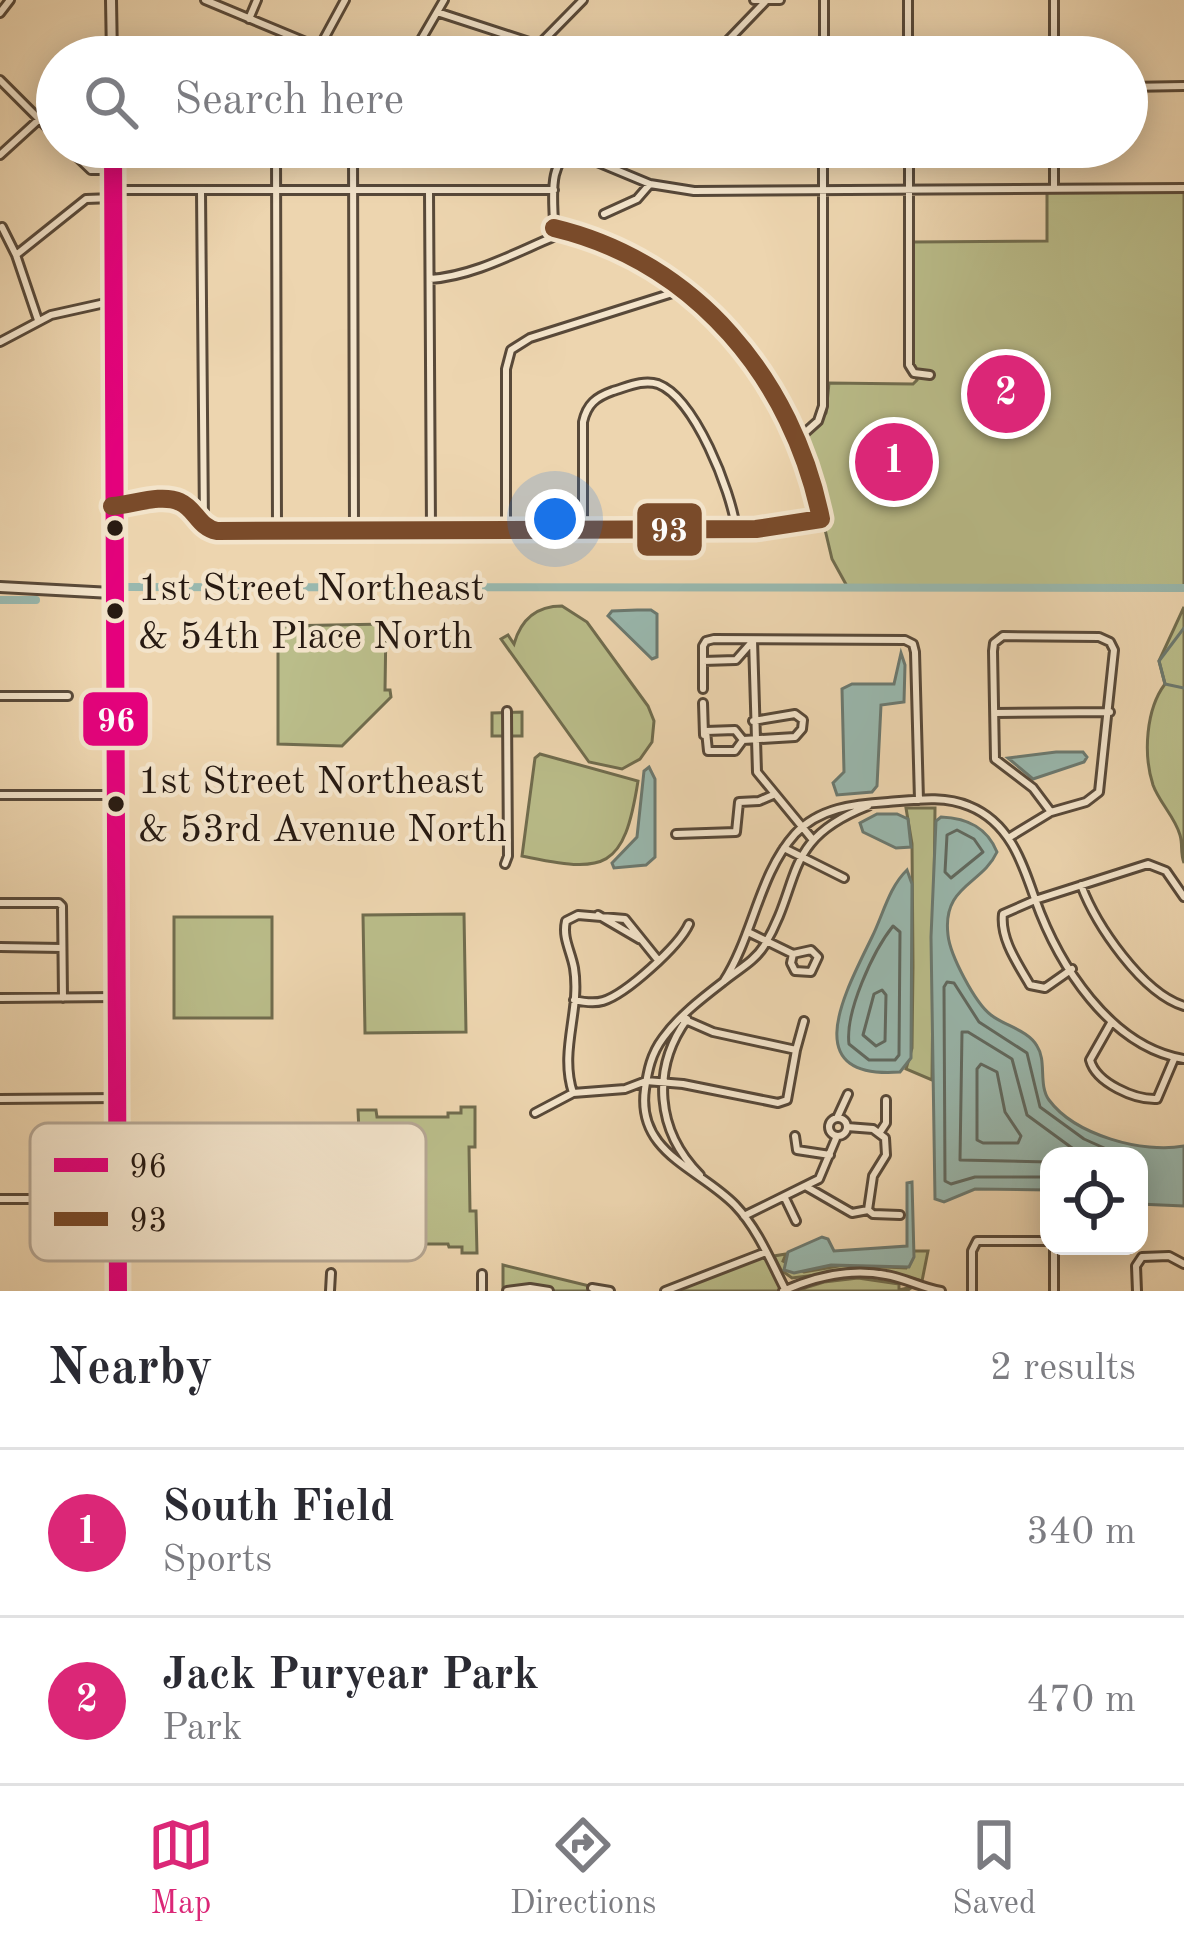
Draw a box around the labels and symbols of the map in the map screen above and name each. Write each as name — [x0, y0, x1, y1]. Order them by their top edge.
pin: 2 — [967, 349, 1045, 439]
pin: 1 — [855, 417, 933, 507]
your location — [525, 489, 585, 549]
line badge: 93 — [635, 501, 704, 558]
text: 93 — [650, 516, 688, 549]
unlabelled marker — [104, 517, 126, 539]
place label: 1st Street Northeast & 54th Place North — [138, 570, 484, 657]
marker: 1st Street Northeast & 54th Place North — [104, 600, 126, 622]
line badge: 96 — [81, 690, 150, 748]
text: 96 — [97, 706, 135, 739]
place label: 1st Street Northeast & 53rd Avenue North — [138, 763, 507, 850]
marker: 1st Street Northeast & 53rd Avenue North — [105, 793, 127, 815]
legend — [30, 1123, 426, 1261]
text: 96 — [129, 1152, 167, 1185]
text: 93 — [129, 1206, 167, 1239]

